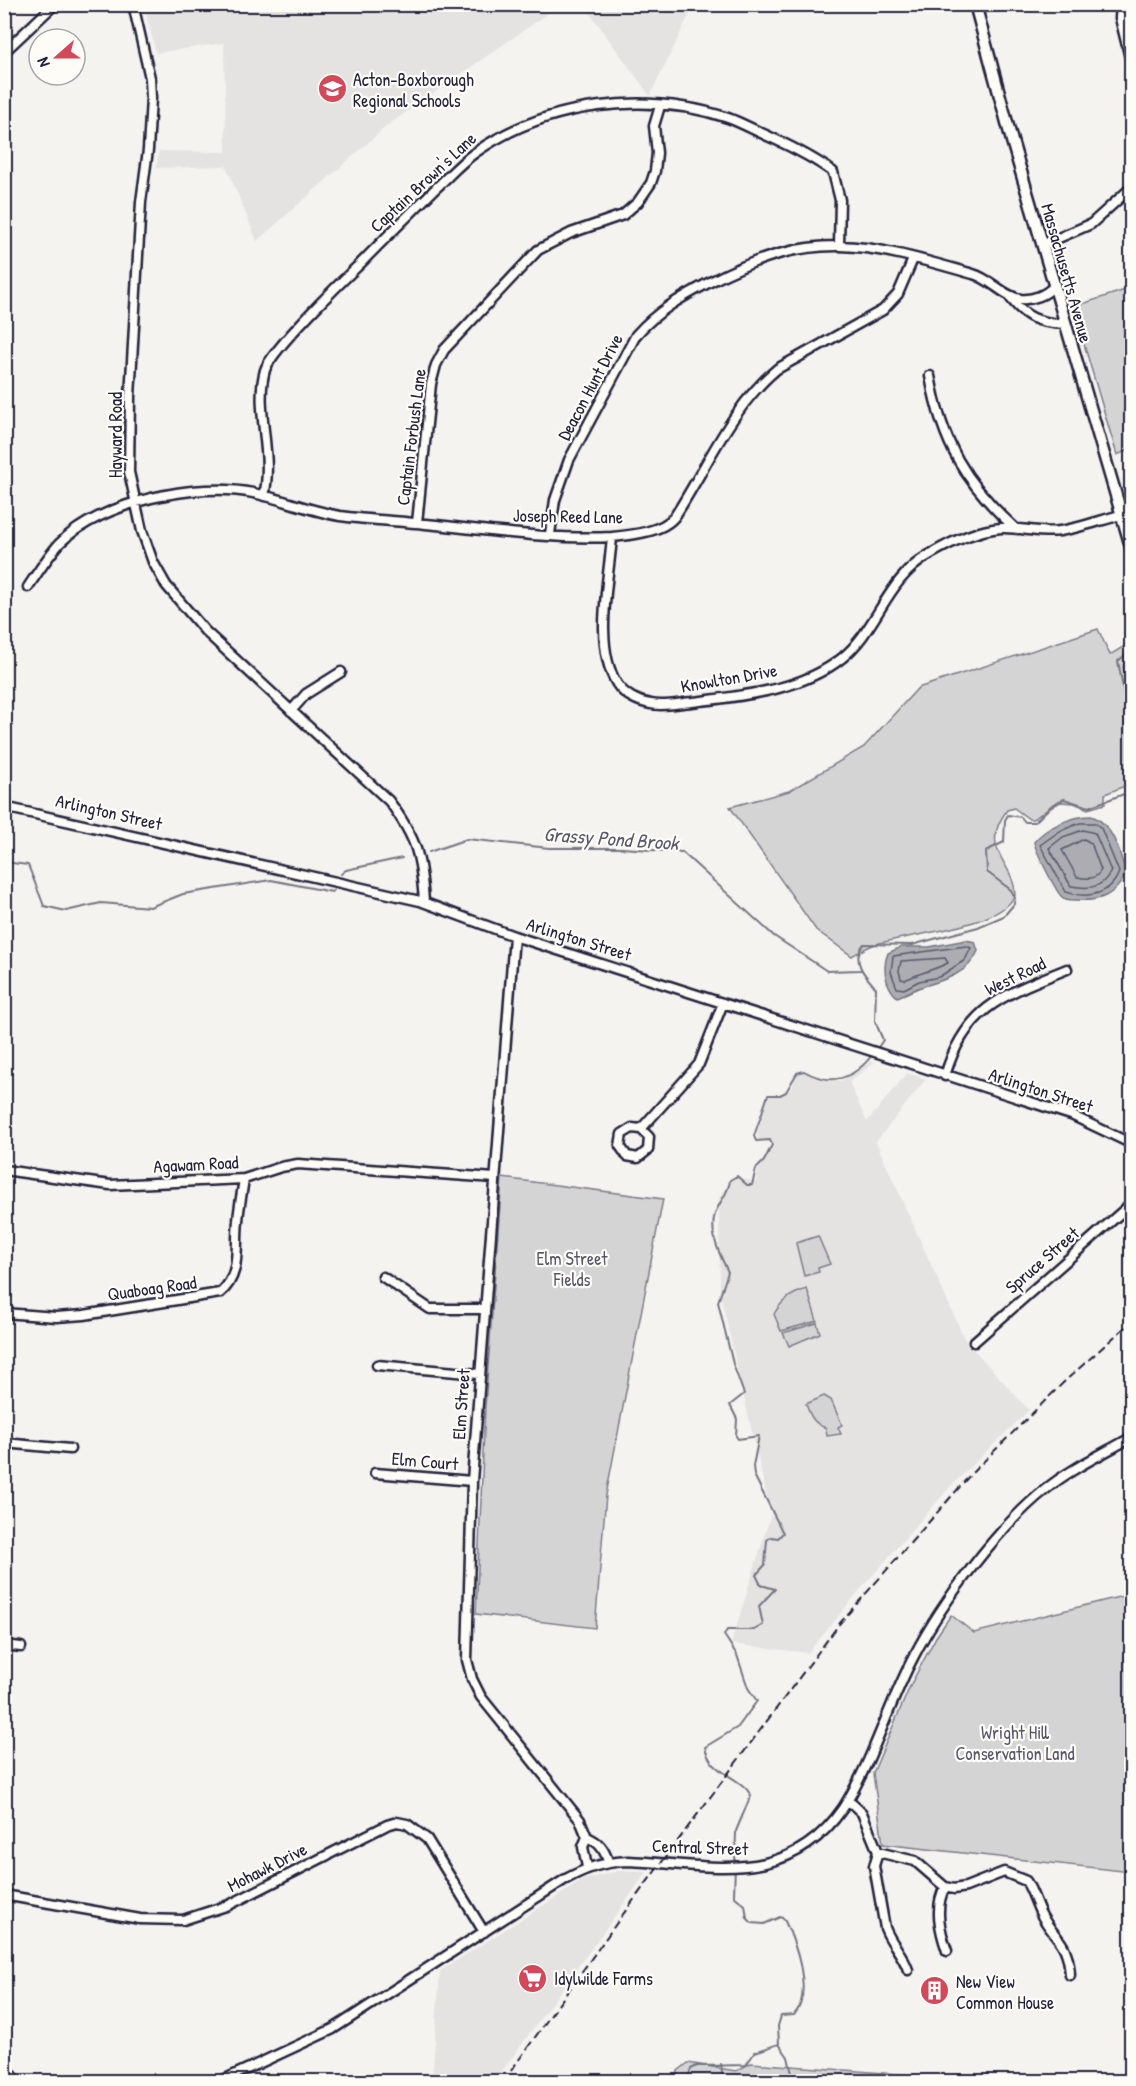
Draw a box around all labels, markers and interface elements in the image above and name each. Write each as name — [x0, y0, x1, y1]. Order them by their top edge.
north arrow — [27, 27, 87, 87]
text: N — [31, 54, 55, 70]
place label: Acton-Boxborough Regional Schools — [353, 67, 474, 113]
school or university icon: Acton-Boxborough Regional Schools — [316, 73, 348, 105]
street label: Captain Brown's Lane — [364, 126, 482, 238]
street label: Massachusetts Avenue — [1035, 201, 1099, 345]
street label: Deacon Hunt Drive — [551, 329, 629, 445]
street label: Captain Forbush Lane — [390, 367, 432, 507]
street label: Hayward Road — [103, 392, 128, 478]
street label: Joseph Reed Lane — [513, 503, 623, 529]
street label: Knowlton Drive — [679, 657, 779, 699]
street label: Arlington Street — [53, 788, 165, 837]
water label: Grassy Pond Brook — [543, 820, 681, 857]
street label: Arlington Street — [524, 911, 635, 967]
street label: West Road — [980, 951, 1050, 1001]
street label: Arlington Street — [986, 1061, 1097, 1119]
street label: Agawam Road — [153, 1149, 239, 1179]
street label: Spruce Street — [1000, 1220, 1085, 1299]
park label: Elm Street Fields — [536, 1246, 608, 1292]
street label: Quaboag Road — [106, 1269, 198, 1307]
street label: Elm Street — [446, 1367, 476, 1440]
street label: Elm Court — [391, 1446, 460, 1476]
park label: Wright Hill Conservation Land — [955, 1720, 1075, 1766]
street label: Central Street — [651, 1833, 749, 1861]
street label: Mohawk Drive — [223, 1836, 311, 1898]
supermarket icon: Idylwilde Farms — [517, 1962, 549, 1994]
place label: Idylwilde Farms — [554, 1966, 653, 1991]
place label: New View Common House — [956, 1969, 1054, 2015]
building icon: New View Common House — [919, 1975, 951, 2007]

